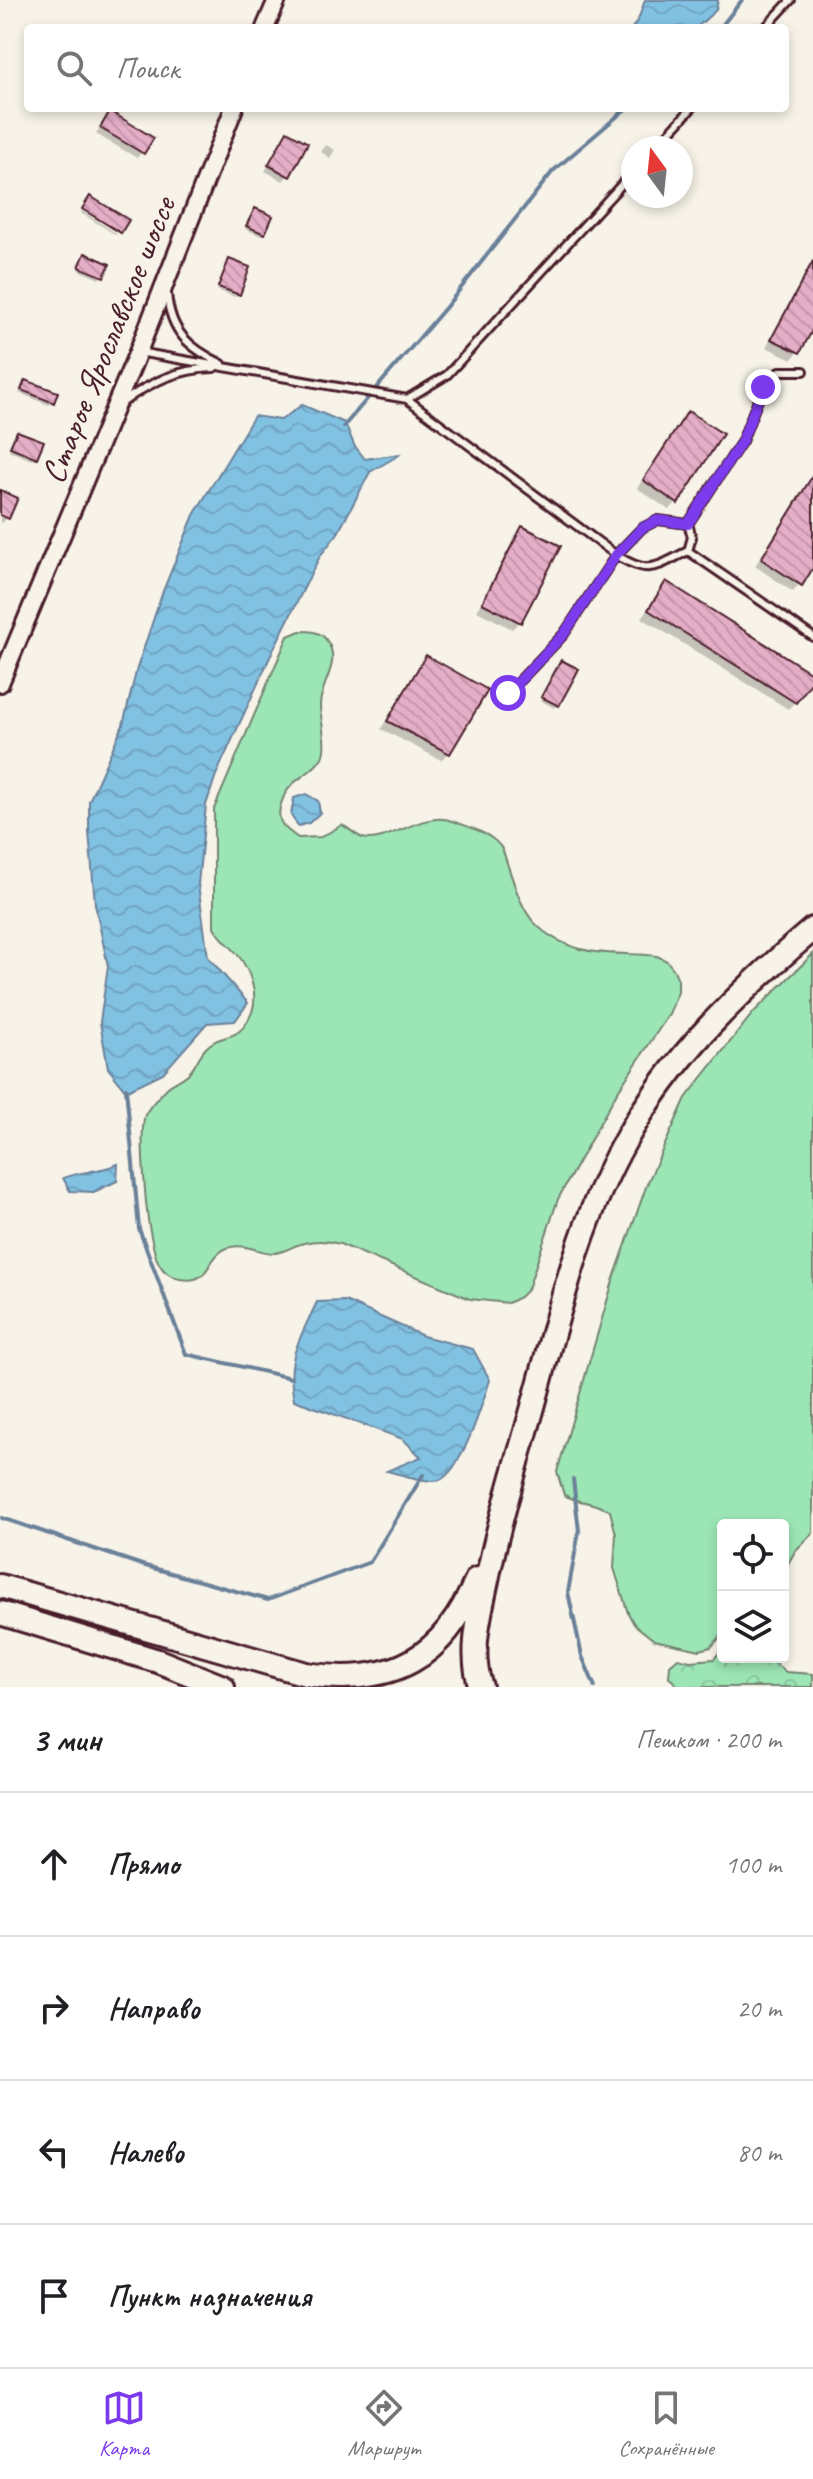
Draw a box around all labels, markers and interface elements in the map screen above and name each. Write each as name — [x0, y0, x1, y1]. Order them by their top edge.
search box — [24, 24, 789, 112]
icon: search — [52, 46, 96, 90]
text: Поиск — [116, 49, 179, 87]
north arrow — [621, 136, 693, 208]
street label: Старое Ярославское шоссе — [31, 189, 186, 489]
route end — [745, 369, 781, 405]
route start — [490, 675, 526, 711]
map controls — [717, 1519, 789, 1663]
button: locate — [717, 1519, 789, 1591]
button: layers — [717, 1591, 789, 1663]
text: 3 мин — [32, 1718, 101, 1761]
text: Пешком · 200 m — [636, 1723, 781, 1756]
icon: ahead — [32, 1842, 76, 1886]
text: Прямо — [108, 1845, 179, 1883]
text: 100 m — [725, 1848, 781, 1881]
icon: right — [32, 1986, 76, 2030]
text: Направо — [108, 1989, 200, 2027]
text: 20 m — [737, 1992, 781, 2025]
icon: left — [32, 2130, 76, 2174]
text: Налево — [108, 2133, 184, 2171]
text: 80 m — [737, 2136, 781, 2169]
icon: arrive — [32, 2274, 76, 2318]
text: Пункт назначения — [108, 2277, 311, 2315]
tab: Карта — [99, 2386, 149, 2462]
tab: Маршрут — [348, 2386, 420, 2462]
tab: Сохранённые — [618, 2386, 714, 2462]

